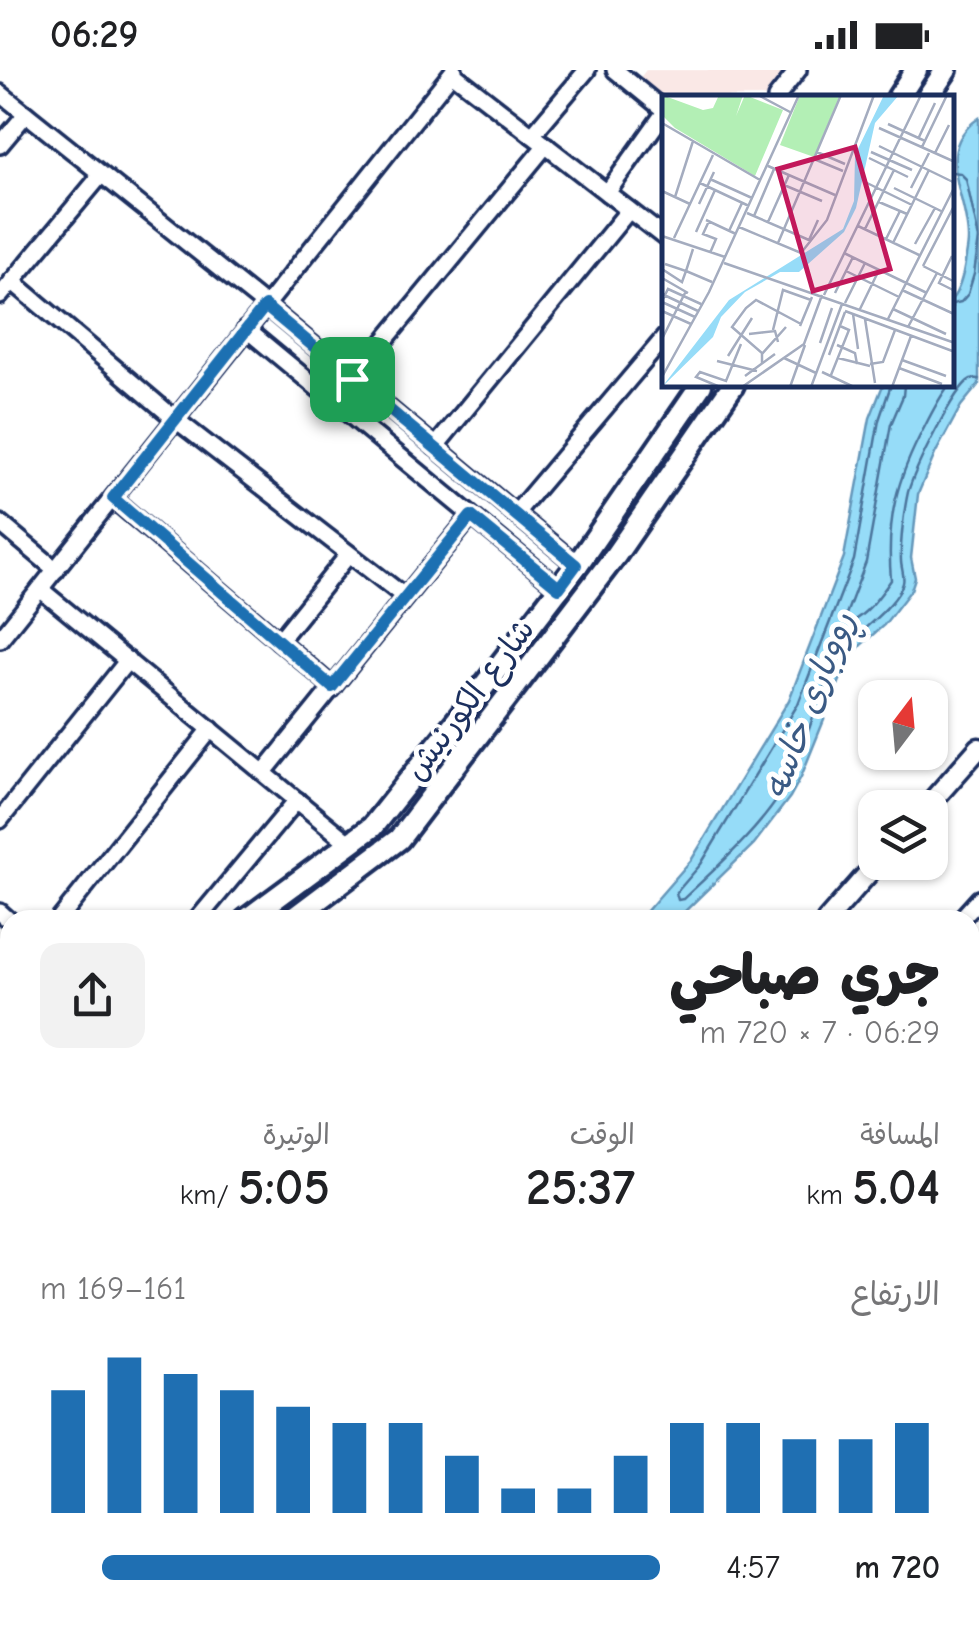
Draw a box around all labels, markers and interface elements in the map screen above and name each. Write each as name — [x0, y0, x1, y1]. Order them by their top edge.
text: 06:29 — [50, 13, 138, 57]
inset map — [662, 95, 954, 388]
pin — [310, 337, 395, 422]
icon: arrive — [325, 352, 380, 407]
water label: ڕووباری خاسە — [754, 606, 870, 807]
street label: شارع الكورنيش — [397, 611, 545, 790]
north arrow — [858, 680, 948, 770]
map controls — [858, 680, 948, 880]
button: layers — [858, 790, 948, 880]
button: share — [40, 943, 145, 1048]
text: جري صباحي — [670, 944, 940, 1008]
text: 06:29 · 7 × 720 m — [700, 1014, 940, 1051]
text: الوتيرة — [262, 1119, 330, 1151]
text: الوقت — [570, 1119, 635, 1151]
text: المسافة — [860, 1119, 940, 1151]
text: 5:05 — [238, 1159, 330, 1217]
text: 25:37 — [526, 1159, 635, 1217]
text: 5.04 — [852, 1159, 940, 1217]
text: /km — [180, 1179, 238, 1211]
text: km — [806, 1179, 852, 1211]
text: 161–169 m — [40, 1270, 186, 1307]
text: الارتفاع — [850, 1276, 940, 1313]
text: 4:57 — [726, 1549, 780, 1586]
text: 720 m — [854, 1549, 940, 1586]

